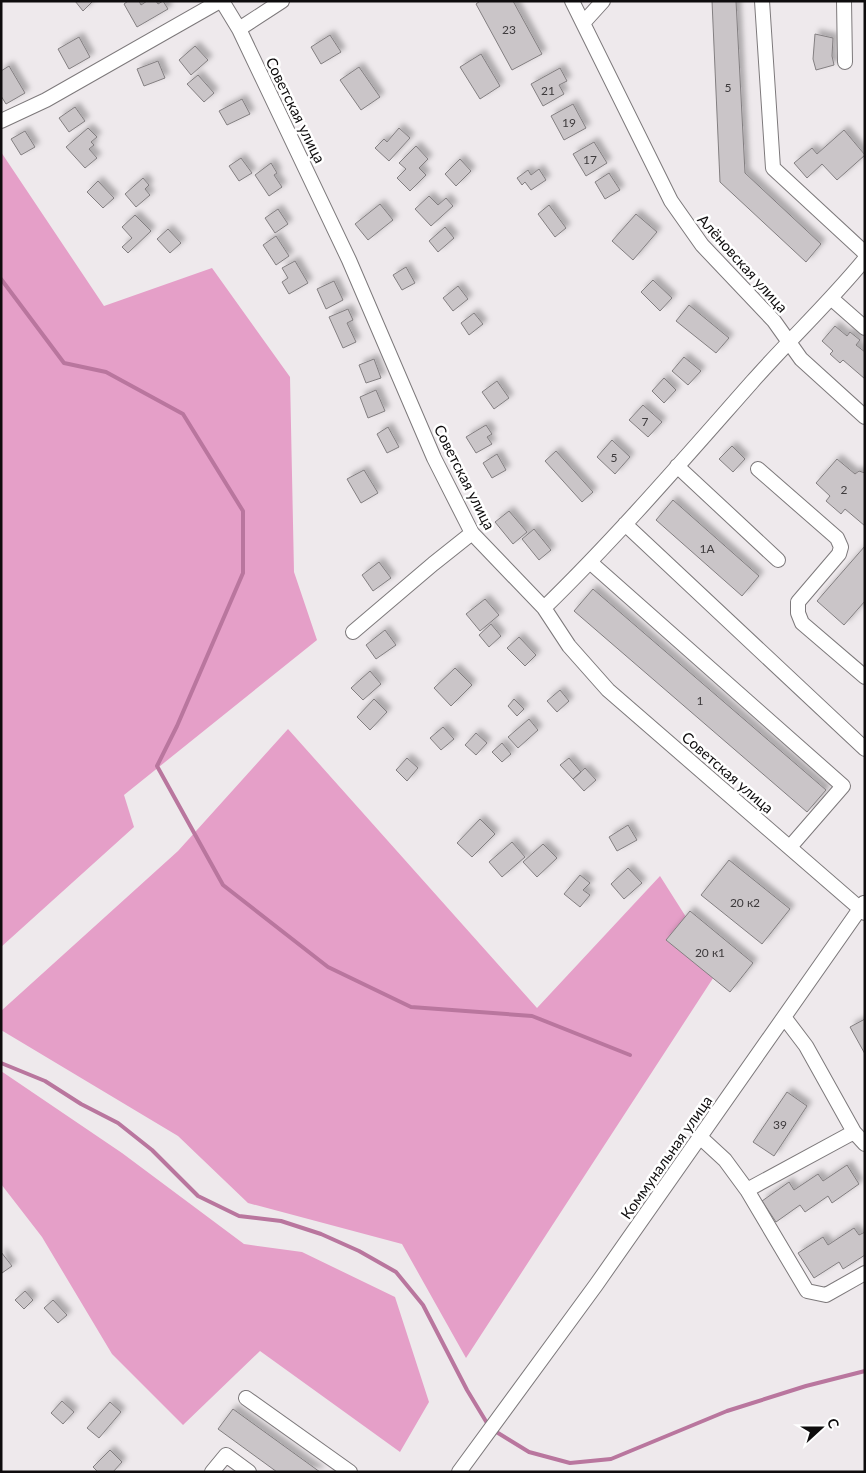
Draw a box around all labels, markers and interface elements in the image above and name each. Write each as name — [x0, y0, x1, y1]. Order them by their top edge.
house number: 23 — [502, 22, 516, 37]
street label: Советская улица — [263, 54, 329, 166]
house number: 5 — [725, 80, 732, 95]
house number: 21 — [541, 83, 555, 98]
house number: 19 — [562, 115, 576, 130]
house number: 17 — [583, 152, 597, 167]
street label: Алёновская улица — [694, 210, 792, 316]
house number: 7 — [642, 414, 649, 429]
street label: Советская улица — [431, 421, 499, 533]
house number: 5 — [611, 450, 618, 465]
house number: 2 — [841, 482, 848, 497]
house number: 1А — [699, 541, 715, 556]
house number: 1 — [697, 693, 704, 708]
street label: Советская улица — [679, 727, 777, 817]
house number: 20 к2 — [730, 895, 760, 910]
house number: 20 к1 — [695, 945, 725, 960]
street label: Коммунальная улица — [617, 1092, 715, 1222]
house number: 39 — [773, 1117, 787, 1132]
north arrow — [796, 1403, 846, 1453]
text: С — [824, 1416, 843, 1431]

